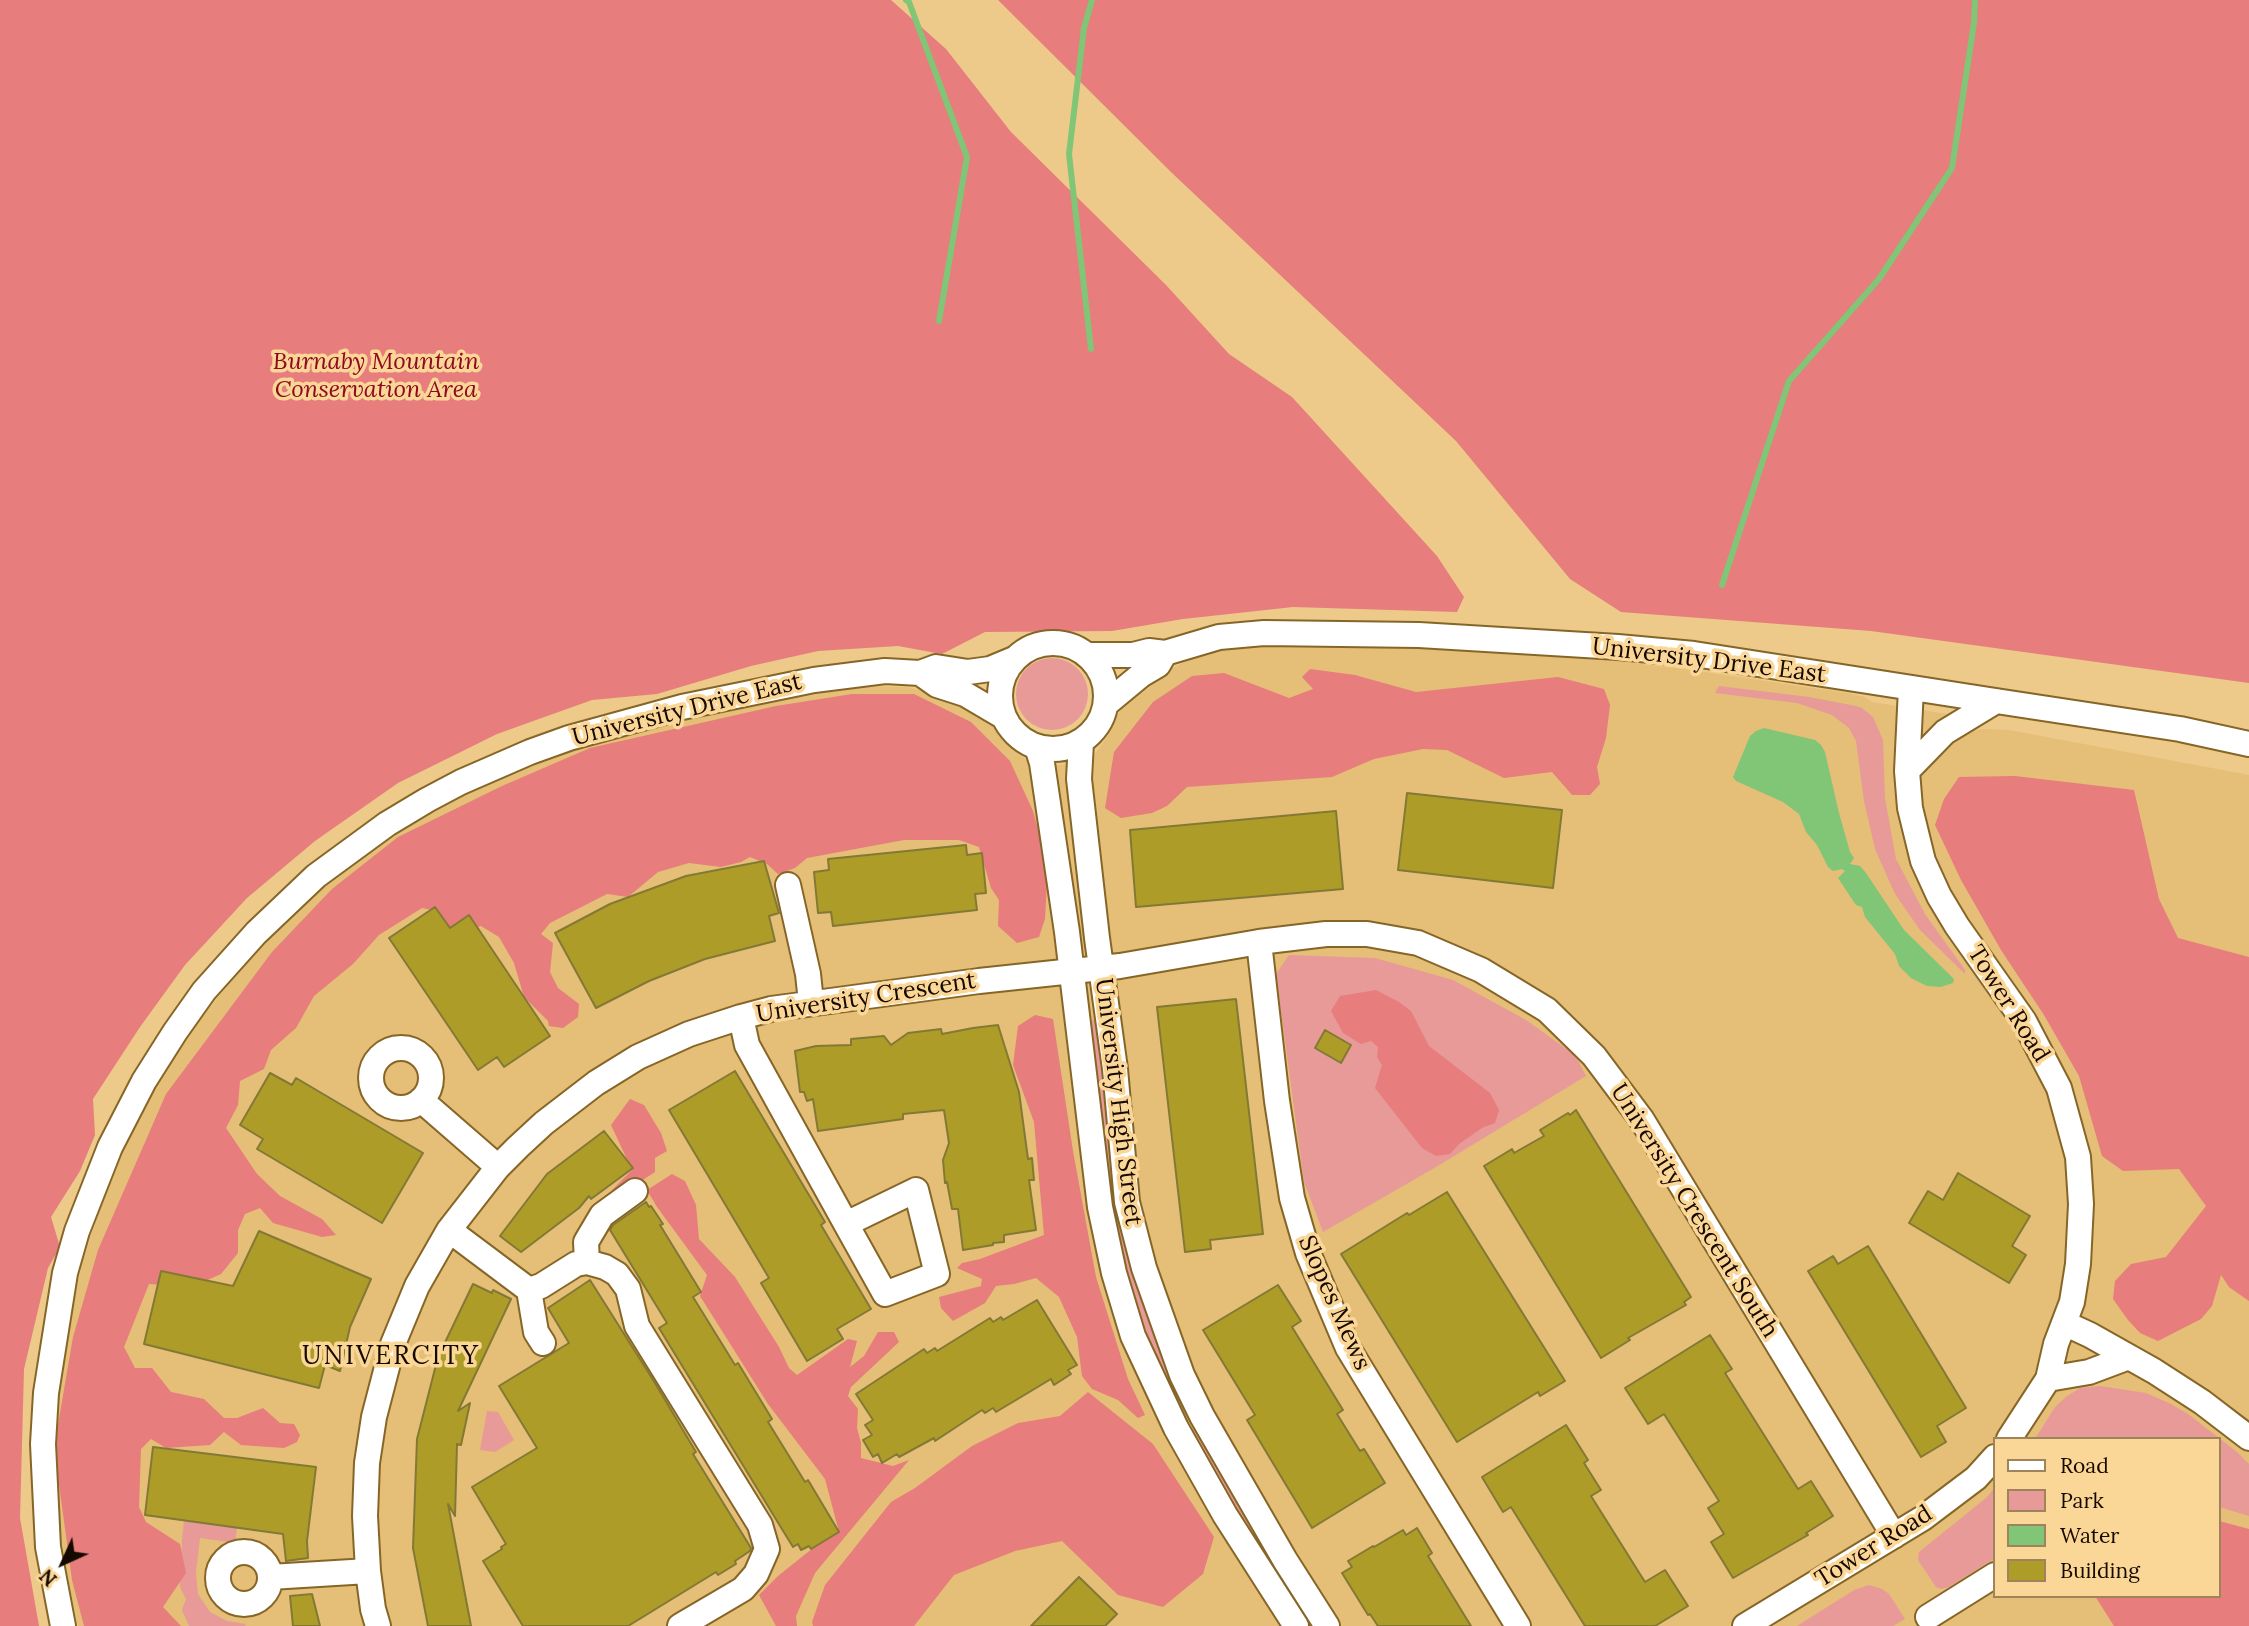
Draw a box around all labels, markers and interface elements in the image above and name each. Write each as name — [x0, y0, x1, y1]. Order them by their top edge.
park label: Burnaby Mountain Conservation Area — [273, 348, 479, 404]
street label: University Drive East — [1590, 632, 1828, 690]
street label: University Drive East — [569, 668, 805, 752]
street label: Tower Road — [1961, 940, 2055, 1068]
street label: University Crescent — [754, 966, 978, 1030]
street label: University High Street — [1089, 977, 1147, 1227]
street label: University Crescent South — [1604, 1079, 1784, 1343]
street label: Slopes Mews — [1292, 1231, 1376, 1375]
district label: UNIVERCITY — [303, 1341, 479, 1373]
legend — [1994, 1437, 2221, 1598]
text: Road — [2060, 1452, 2109, 1479]
text: Park — [2060, 1487, 2104, 1514]
street label: Tower Road — [1810, 1500, 1938, 1594]
text: Water — [2060, 1522, 2119, 1549]
north arrow — [28, 1528, 98, 1598]
text: Building — [2060, 1557, 2140, 1584]
text: N — [34, 1564, 62, 1592]

